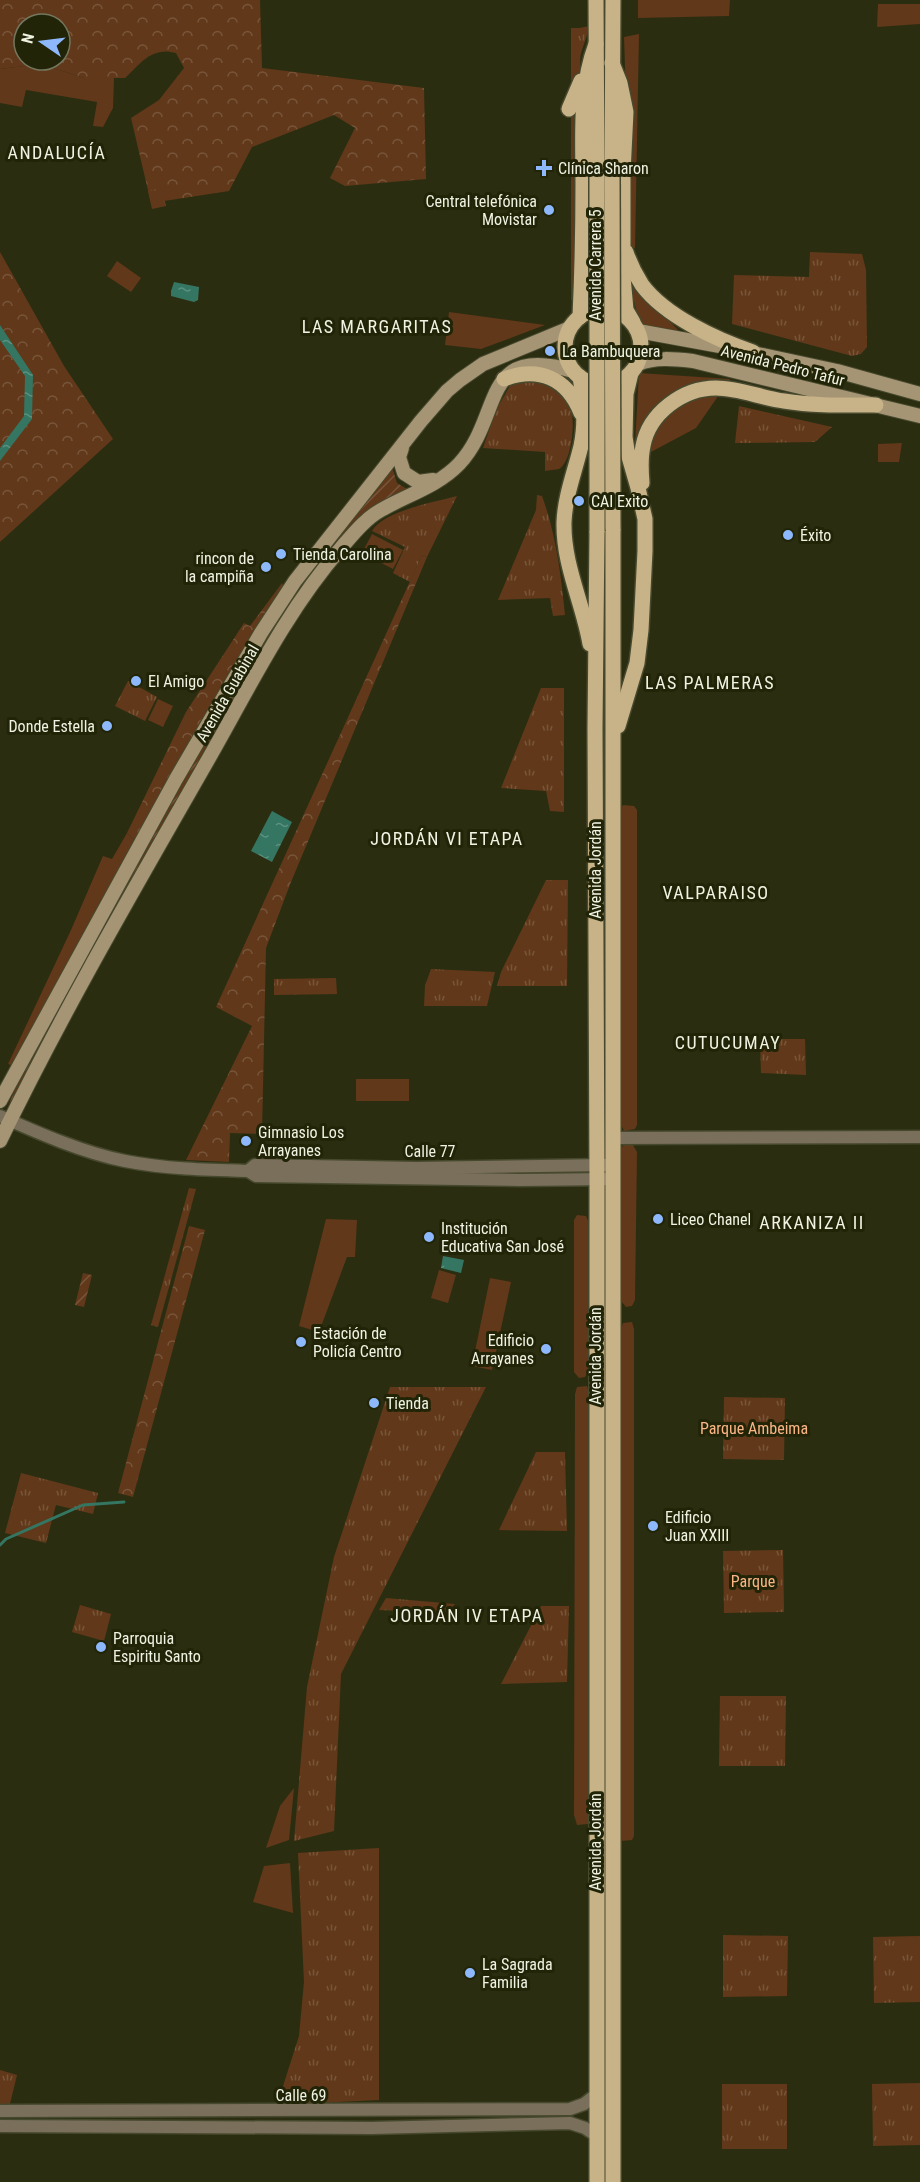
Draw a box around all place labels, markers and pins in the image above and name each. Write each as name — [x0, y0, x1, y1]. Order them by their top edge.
marker: Clínica Sharon — [535, 159, 553, 177]
place label: Clínica Sharon — [558, 159, 649, 178]
place label: Central telefónica Movistar — [425, 192, 537, 229]
marker: Central telefónica Movistar — [542, 203, 556, 217]
place label: La Bambuquera — [562, 342, 660, 361]
marker: La Bambuquera — [543, 344, 557, 358]
place label: CAI Exito — [591, 492, 648, 511]
marker: CAI Exito — [572, 494, 586, 508]
place label: Éxito — [800, 526, 831, 545]
marker: Éxito — [781, 528, 795, 542]
place label: Tienda Carolina — [293, 545, 392, 564]
marker: Tienda Carolina — [274, 547, 288, 561]
place label: rincon de la campiña — [185, 549, 254, 586]
marker: rincon de la campiña — [259, 560, 273, 574]
place label: El Amigo — [148, 672, 204, 691]
marker: El Amigo — [129, 674, 143, 688]
place label: Donde Estella — [8, 717, 95, 736]
marker: Donde Estella — [100, 719, 114, 733]
place label: Gimnasio Los Arrayanes — [258, 1123, 344, 1160]
marker: Gimnasio Los Arrayanes — [239, 1134, 253, 1148]
place label: Liceo Chanel — [670, 1210, 751, 1229]
marker: Liceo Chanel — [651, 1212, 665, 1226]
place label: Institución Educativa San José — [441, 1219, 564, 1256]
marker: Institución Educativa San José — [422, 1230, 436, 1244]
place label: Estación de Policía Centro — [313, 1324, 401, 1361]
place label: Edificio Arrayanes — [471, 1331, 534, 1368]
marker: Estación de Policía Centro — [294, 1335, 308, 1349]
marker: Edificio Arrayanes — [539, 1342, 553, 1356]
place label: Tienda — [386, 1394, 429, 1413]
marker: Tienda — [367, 1396, 381, 1410]
place label: Edificio Juan XXIII — [665, 1508, 729, 1545]
marker: Edificio Juan XXIII — [646, 1519, 660, 1533]
place label: Parroquia Espiritu Santo — [113, 1629, 201, 1666]
marker: Parroquia Espiritu Santo — [94, 1640, 108, 1654]
place label: La Sagrada Familia — [482, 1955, 553, 1992]
marker: La Sagrada Familia — [463, 1966, 477, 1980]

